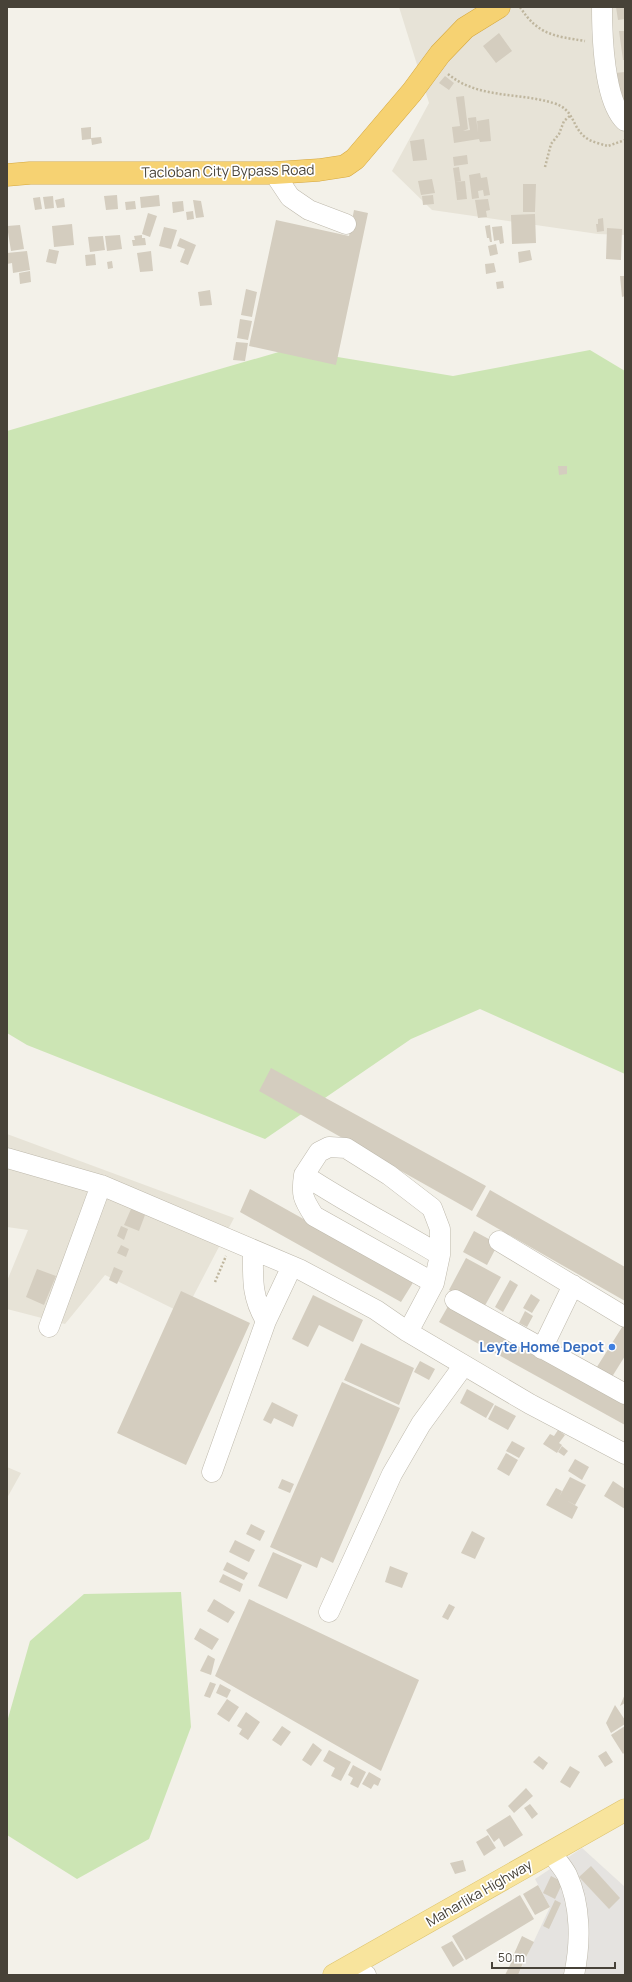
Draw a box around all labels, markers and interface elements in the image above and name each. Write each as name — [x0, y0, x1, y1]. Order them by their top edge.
street label: Tacloban City Bypass Road — [141, 159, 315, 182]
place label: Leyte Home Depot — [479, 1337, 604, 1356]
marker: Leyte Home Depot — [607, 1342, 617, 1352]
street label: Maharlika Highway — [422, 1854, 536, 1931]
scale bar — [492, 1944, 615, 1970]
text: 50 m — [498, 1949, 525, 1966]

